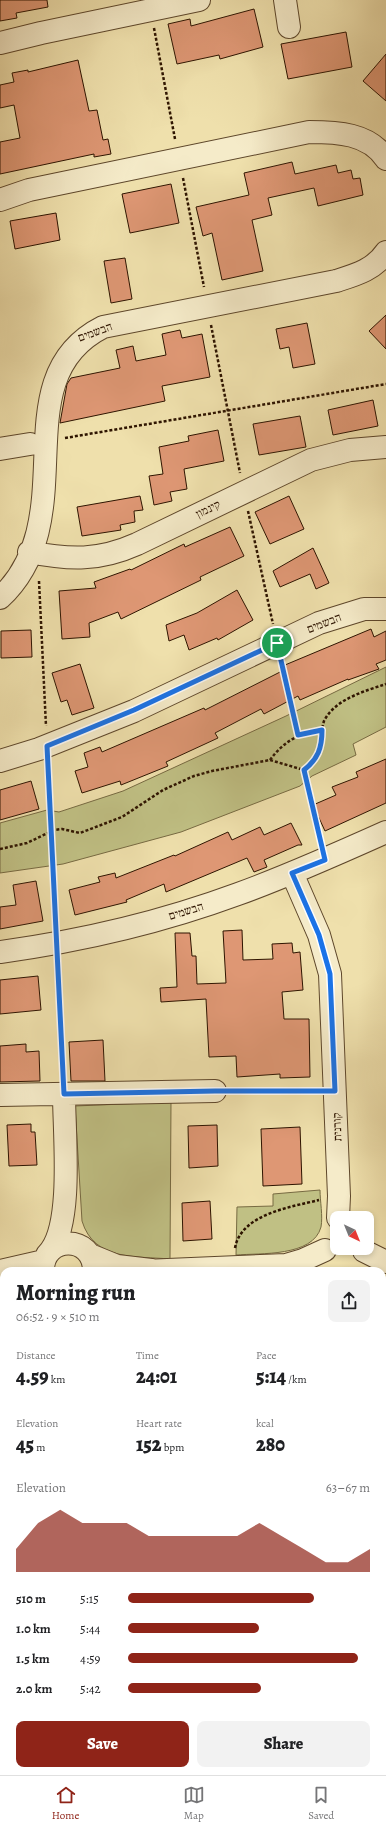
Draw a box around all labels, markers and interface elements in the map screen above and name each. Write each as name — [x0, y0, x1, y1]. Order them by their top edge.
street label: הבשמים — [75, 318, 115, 346]
street label: קינמון — [193, 496, 223, 522]
street label: הבשמים — [304, 609, 344, 637]
pin — [260, 626, 294, 660]
icon: arrive — [266, 632, 288, 654]
street label: הבשמים — [167, 898, 205, 924]
street label: קורנית — [328, 1112, 346, 1142]
north arrow — [330, 1211, 374, 1255]
map controls — [330, 1211, 374, 1255]
text: Morning run — [16, 1278, 136, 1308]
button: share — [328, 1280, 370, 1322]
text: 06:52 · 9 × 510 m — [16, 1308, 100, 1325]
text: Distance — [16, 1348, 55, 1363]
text: Time — [136, 1348, 159, 1363]
text: Pace — [256, 1348, 276, 1363]
text: 4.59 — [16, 1363, 49, 1390]
text: 24:01 — [136, 1363, 177, 1390]
text: 5:14 — [256, 1363, 286, 1390]
text: km — [49, 1372, 65, 1387]
text: /km — [286, 1372, 307, 1387]
text: Elevation — [16, 1416, 58, 1431]
text: Heart rate — [136, 1416, 182, 1431]
text: kcal — [256, 1416, 274, 1431]
text: 45 — [16, 1431, 34, 1458]
text: 152 — [136, 1431, 162, 1458]
text: 280 — [256, 1431, 285, 1458]
text: m — [34, 1440, 45, 1455]
text: bpm — [162, 1440, 184, 1455]
text: Elevation — [16, 1479, 66, 1496]
text: 63–67 m — [326, 1479, 370, 1496]
text: 510 m — [16, 1590, 46, 1607]
text: 5:15 — [80, 1590, 99, 1607]
text: 1.0 km — [16, 1620, 51, 1637]
text: 5:44 — [80, 1620, 100, 1637]
text: 1.5 km — [16, 1650, 50, 1667]
text: 4:59 — [80, 1650, 101, 1667]
text: 2.0 km — [16, 1680, 52, 1697]
text: 5:42 — [80, 1680, 101, 1697]
button: Save — [16, 1721, 189, 1767]
button: Share — [197, 1721, 370, 1767]
tab: Home — [52, 1784, 79, 1823]
tab: Map — [183, 1784, 205, 1823]
tab: Saved — [308, 1784, 334, 1823]

